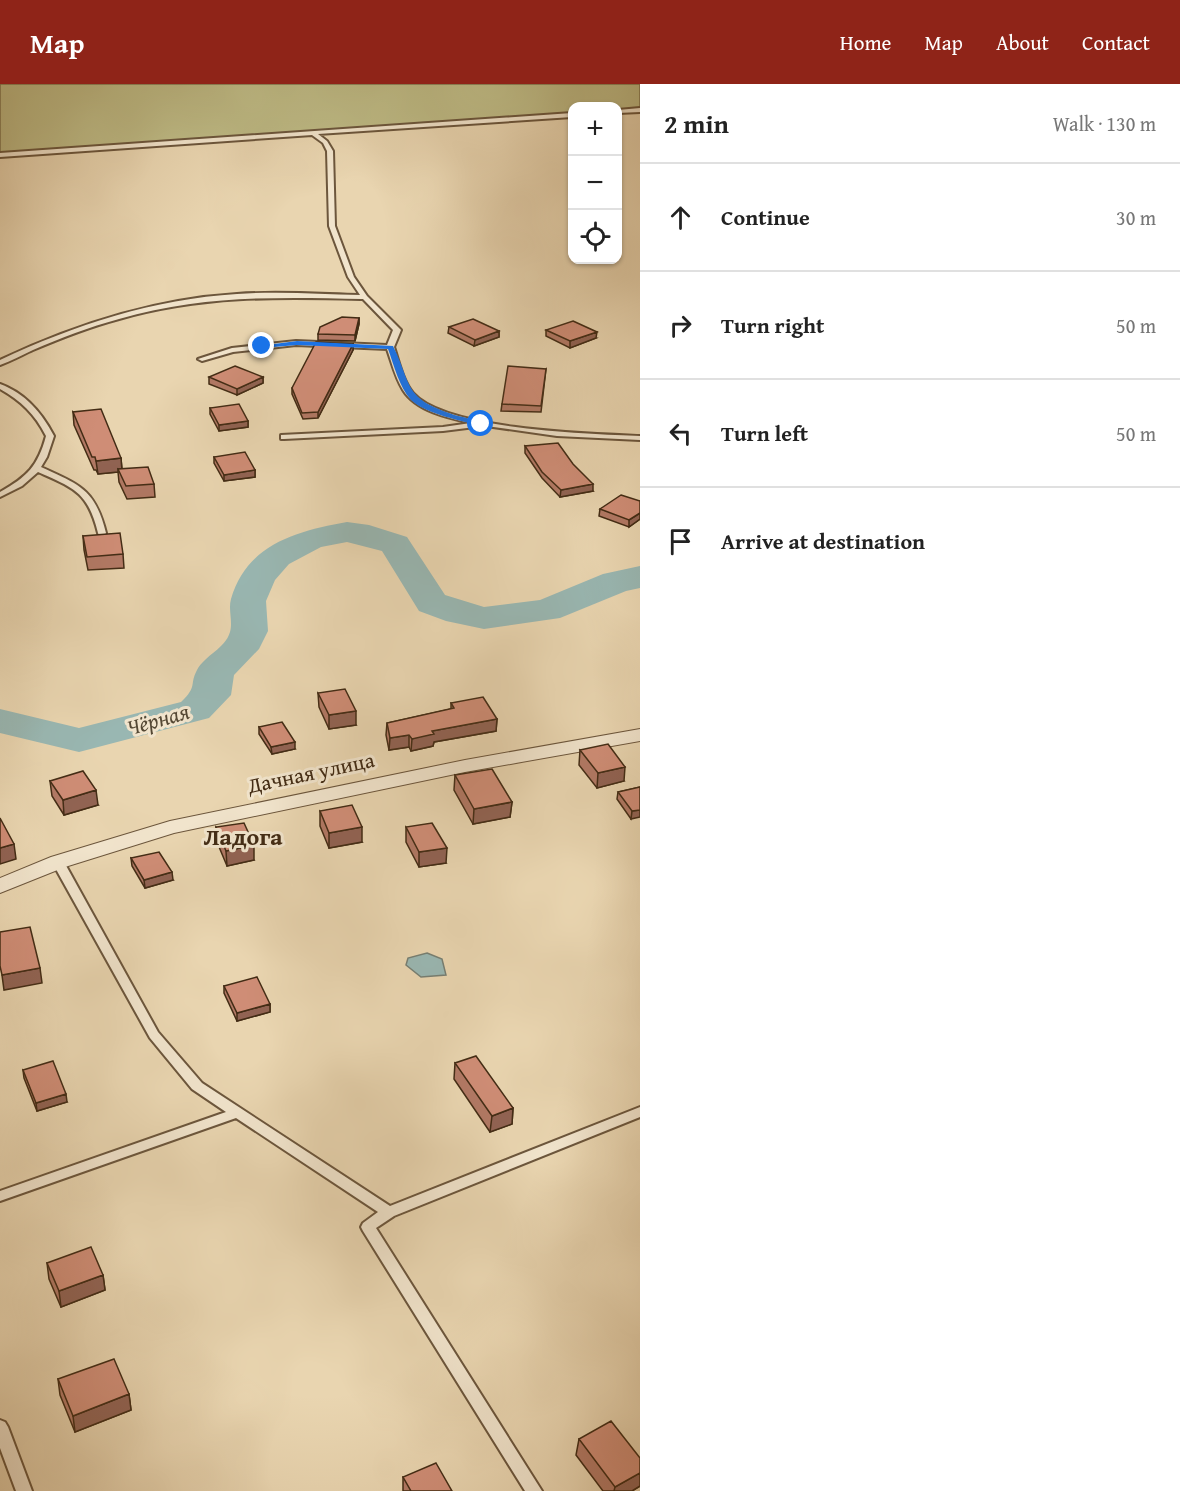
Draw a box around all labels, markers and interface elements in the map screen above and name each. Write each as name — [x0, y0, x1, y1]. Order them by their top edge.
text: Map — [30, 22, 84, 63]
text: Home — [840, 27, 891, 58]
text: Map — [924, 27, 963, 58]
text: About — [996, 27, 1049, 58]
text: Contact — [1082, 27, 1150, 58]
map controls — [568, 102, 622, 264]
button: + — [568, 102, 622, 156]
text: 2 min — [664, 104, 729, 143]
text: Walk · 130 m — [1053, 109, 1156, 138]
button: − — [568, 156, 622, 210]
icon: ahead — [664, 201, 697, 234]
text: Continue — [721, 201, 810, 233]
text: 30 m — [1116, 203, 1156, 232]
button: locate — [568, 210, 622, 264]
icon: right — [664, 309, 697, 342]
text: Turn right — [721, 309, 824, 341]
text: 50 m — [1116, 311, 1156, 340]
route end — [248, 332, 274, 358]
route start — [467, 410, 493, 436]
icon: left — [664, 417, 697, 450]
text: Turn left — [721, 417, 808, 449]
text: 50 m — [1116, 419, 1156, 448]
icon: arrive — [664, 525, 697, 558]
text: Arrive at destination — [721, 525, 925, 557]
water label: Чёрная — [123, 695, 193, 743]
street label: Дачная улица — [244, 744, 377, 801]
district label: Ладога — [204, 819, 283, 854]

